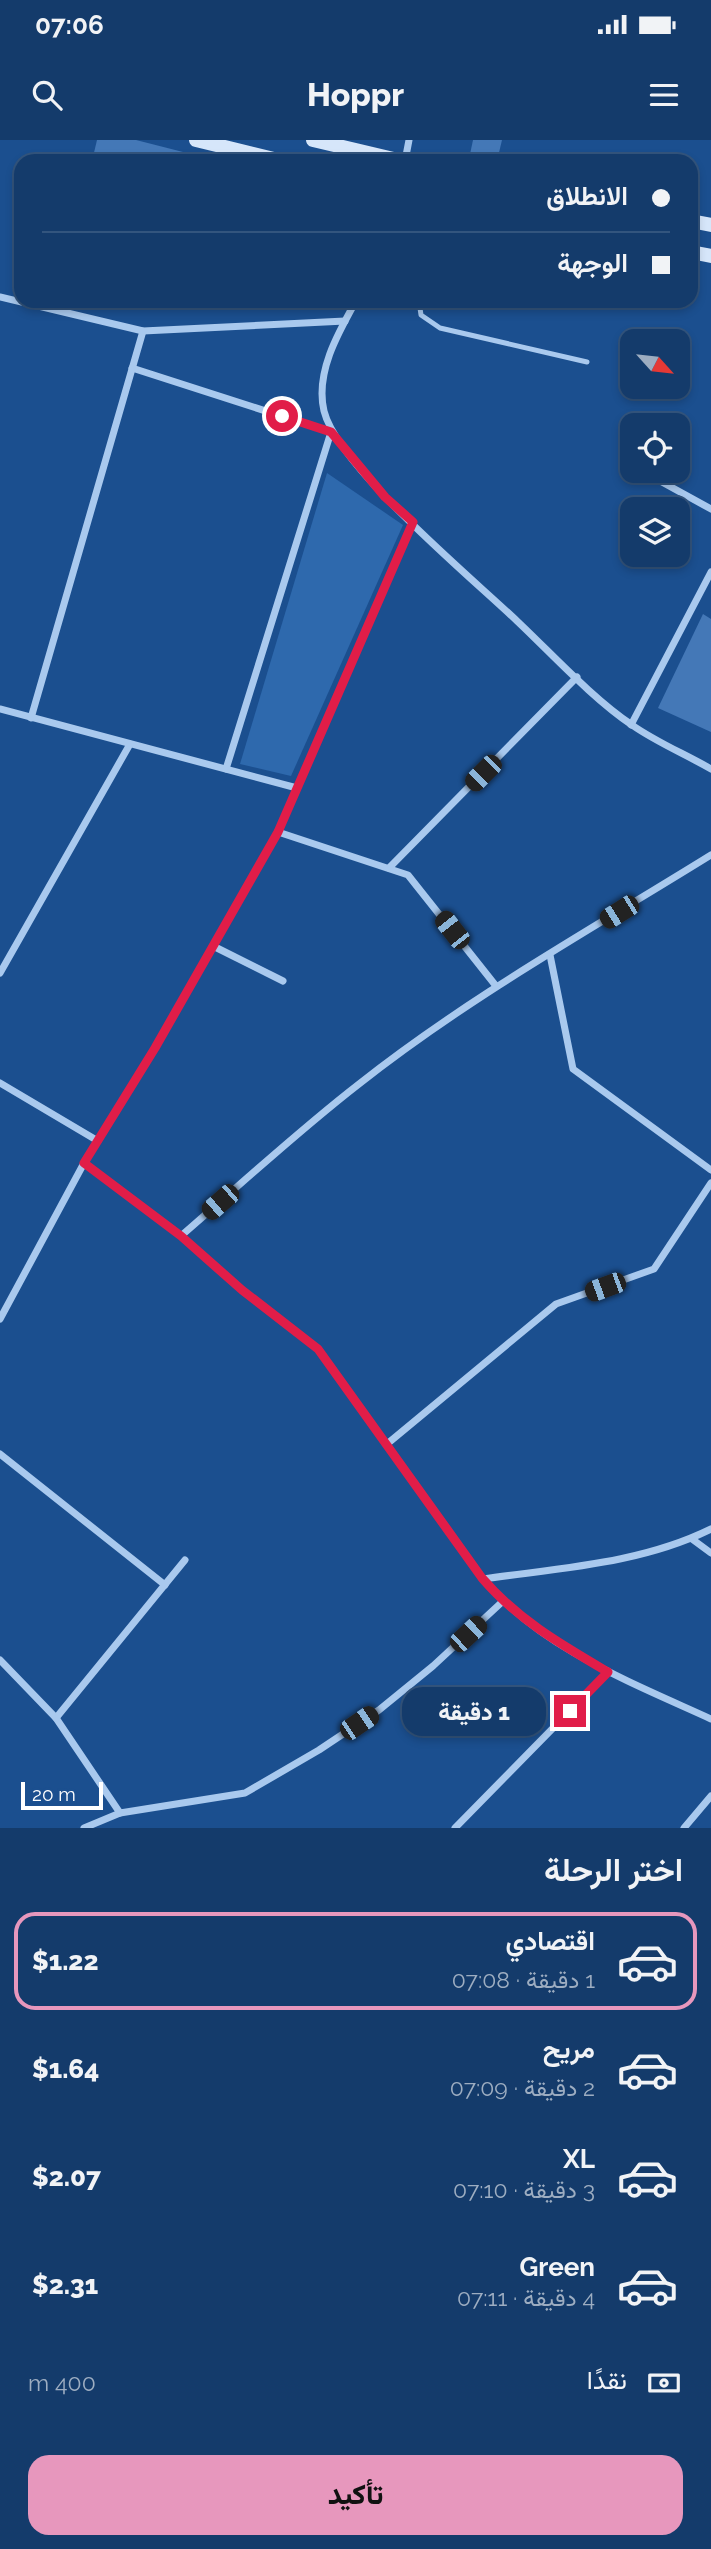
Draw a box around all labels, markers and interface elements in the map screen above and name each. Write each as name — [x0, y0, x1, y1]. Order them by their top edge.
text: 07:06 — [35, 10, 104, 40]
icon: search — [28, 76, 66, 114]
text: Hoppr — [307, 76, 404, 113]
icon: menu — [645, 76, 683, 114]
text: الانطلاق — [546, 181, 628, 211]
text: الوجهة — [557, 248, 628, 278]
north arrow — [620, 329, 690, 399]
map controls — [620, 329, 690, 567]
route start — [266, 400, 298, 432]
button: locate — [620, 413, 690, 483]
button: layers — [620, 497, 690, 567]
car — [461, 751, 506, 795]
car — [596, 892, 643, 932]
car — [431, 907, 474, 953]
car — [198, 1180, 243, 1224]
car — [582, 1270, 629, 1304]
car — [446, 1612, 491, 1656]
callout: 1 دقيقة — [402, 1686, 546, 1736]
route end — [554, 1695, 586, 1727]
text: 1 دقيقة — [438, 1698, 510, 1725]
car — [336, 1703, 383, 1743]
scale bar — [21, 1779, 103, 1811]
text: 20 m — [32, 1783, 76, 1805]
text: اختر الرحلة — [544, 1851, 683, 1888]
text: اقتصادي — [506, 1926, 595, 1956]
icon: car — [616, 1930, 679, 1993]
text: $1.22 — [32, 1946, 99, 1976]
text: 1 دقيقة · 07:08 — [452, 1966, 595, 1993]
text: مريح — [543, 2034, 595, 2064]
icon: car — [616, 2038, 679, 2101]
text: $1.64 — [32, 2054, 99, 2084]
text: 2 دقيقة · 07:09 — [450, 2074, 595, 2101]
text: XL — [563, 2144, 595, 2174]
icon: car — [616, 2146, 679, 2209]
text: $2.07 — [32, 2162, 101, 2192]
text: 3 دقيقة · 07:10 — [453, 2176, 595, 2203]
text: Green — [519, 2252, 595, 2282]
icon: car — [616, 2254, 679, 2317]
text: $2.31 — [32, 2270, 98, 2300]
text: 4 دقيقة · 07:11 — [457, 2284, 595, 2311]
icon: cash — [645, 2364, 683, 2402]
text: نقدًا — [587, 2365, 627, 2395]
text: 400 m — [28, 2369, 96, 2396]
button: تأكيد — [28, 2455, 683, 2535]

